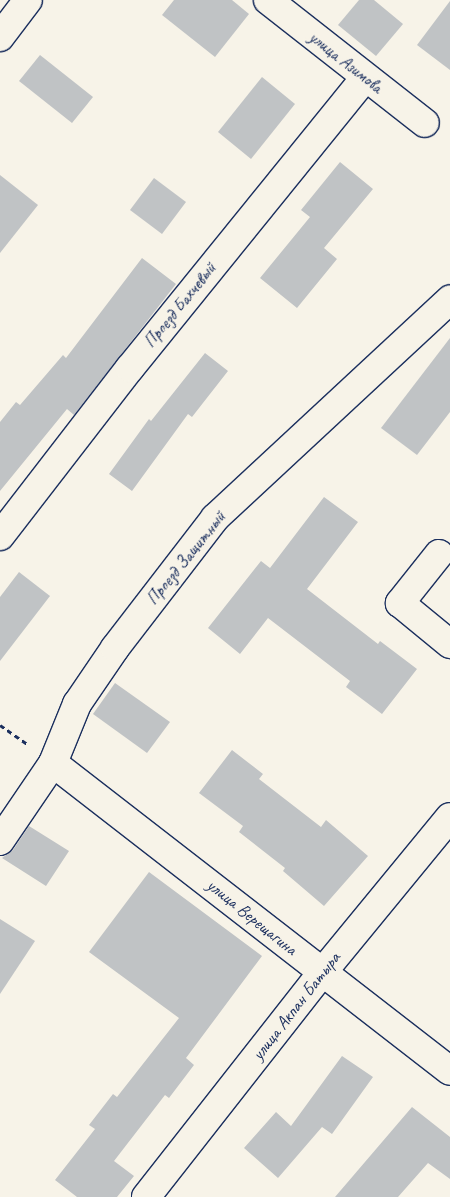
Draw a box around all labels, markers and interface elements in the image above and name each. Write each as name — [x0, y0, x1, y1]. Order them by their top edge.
street label: улица Азимова — [304, 26, 388, 98]
street label: Проезд Бахчевый — [139, 258, 221, 352]
street label: Проезд Защитный — [141, 506, 231, 610]
street label: улица Верещагина — [202, 874, 302, 960]
street label: улица Акпан Батыра — [247, 947, 345, 1065]

